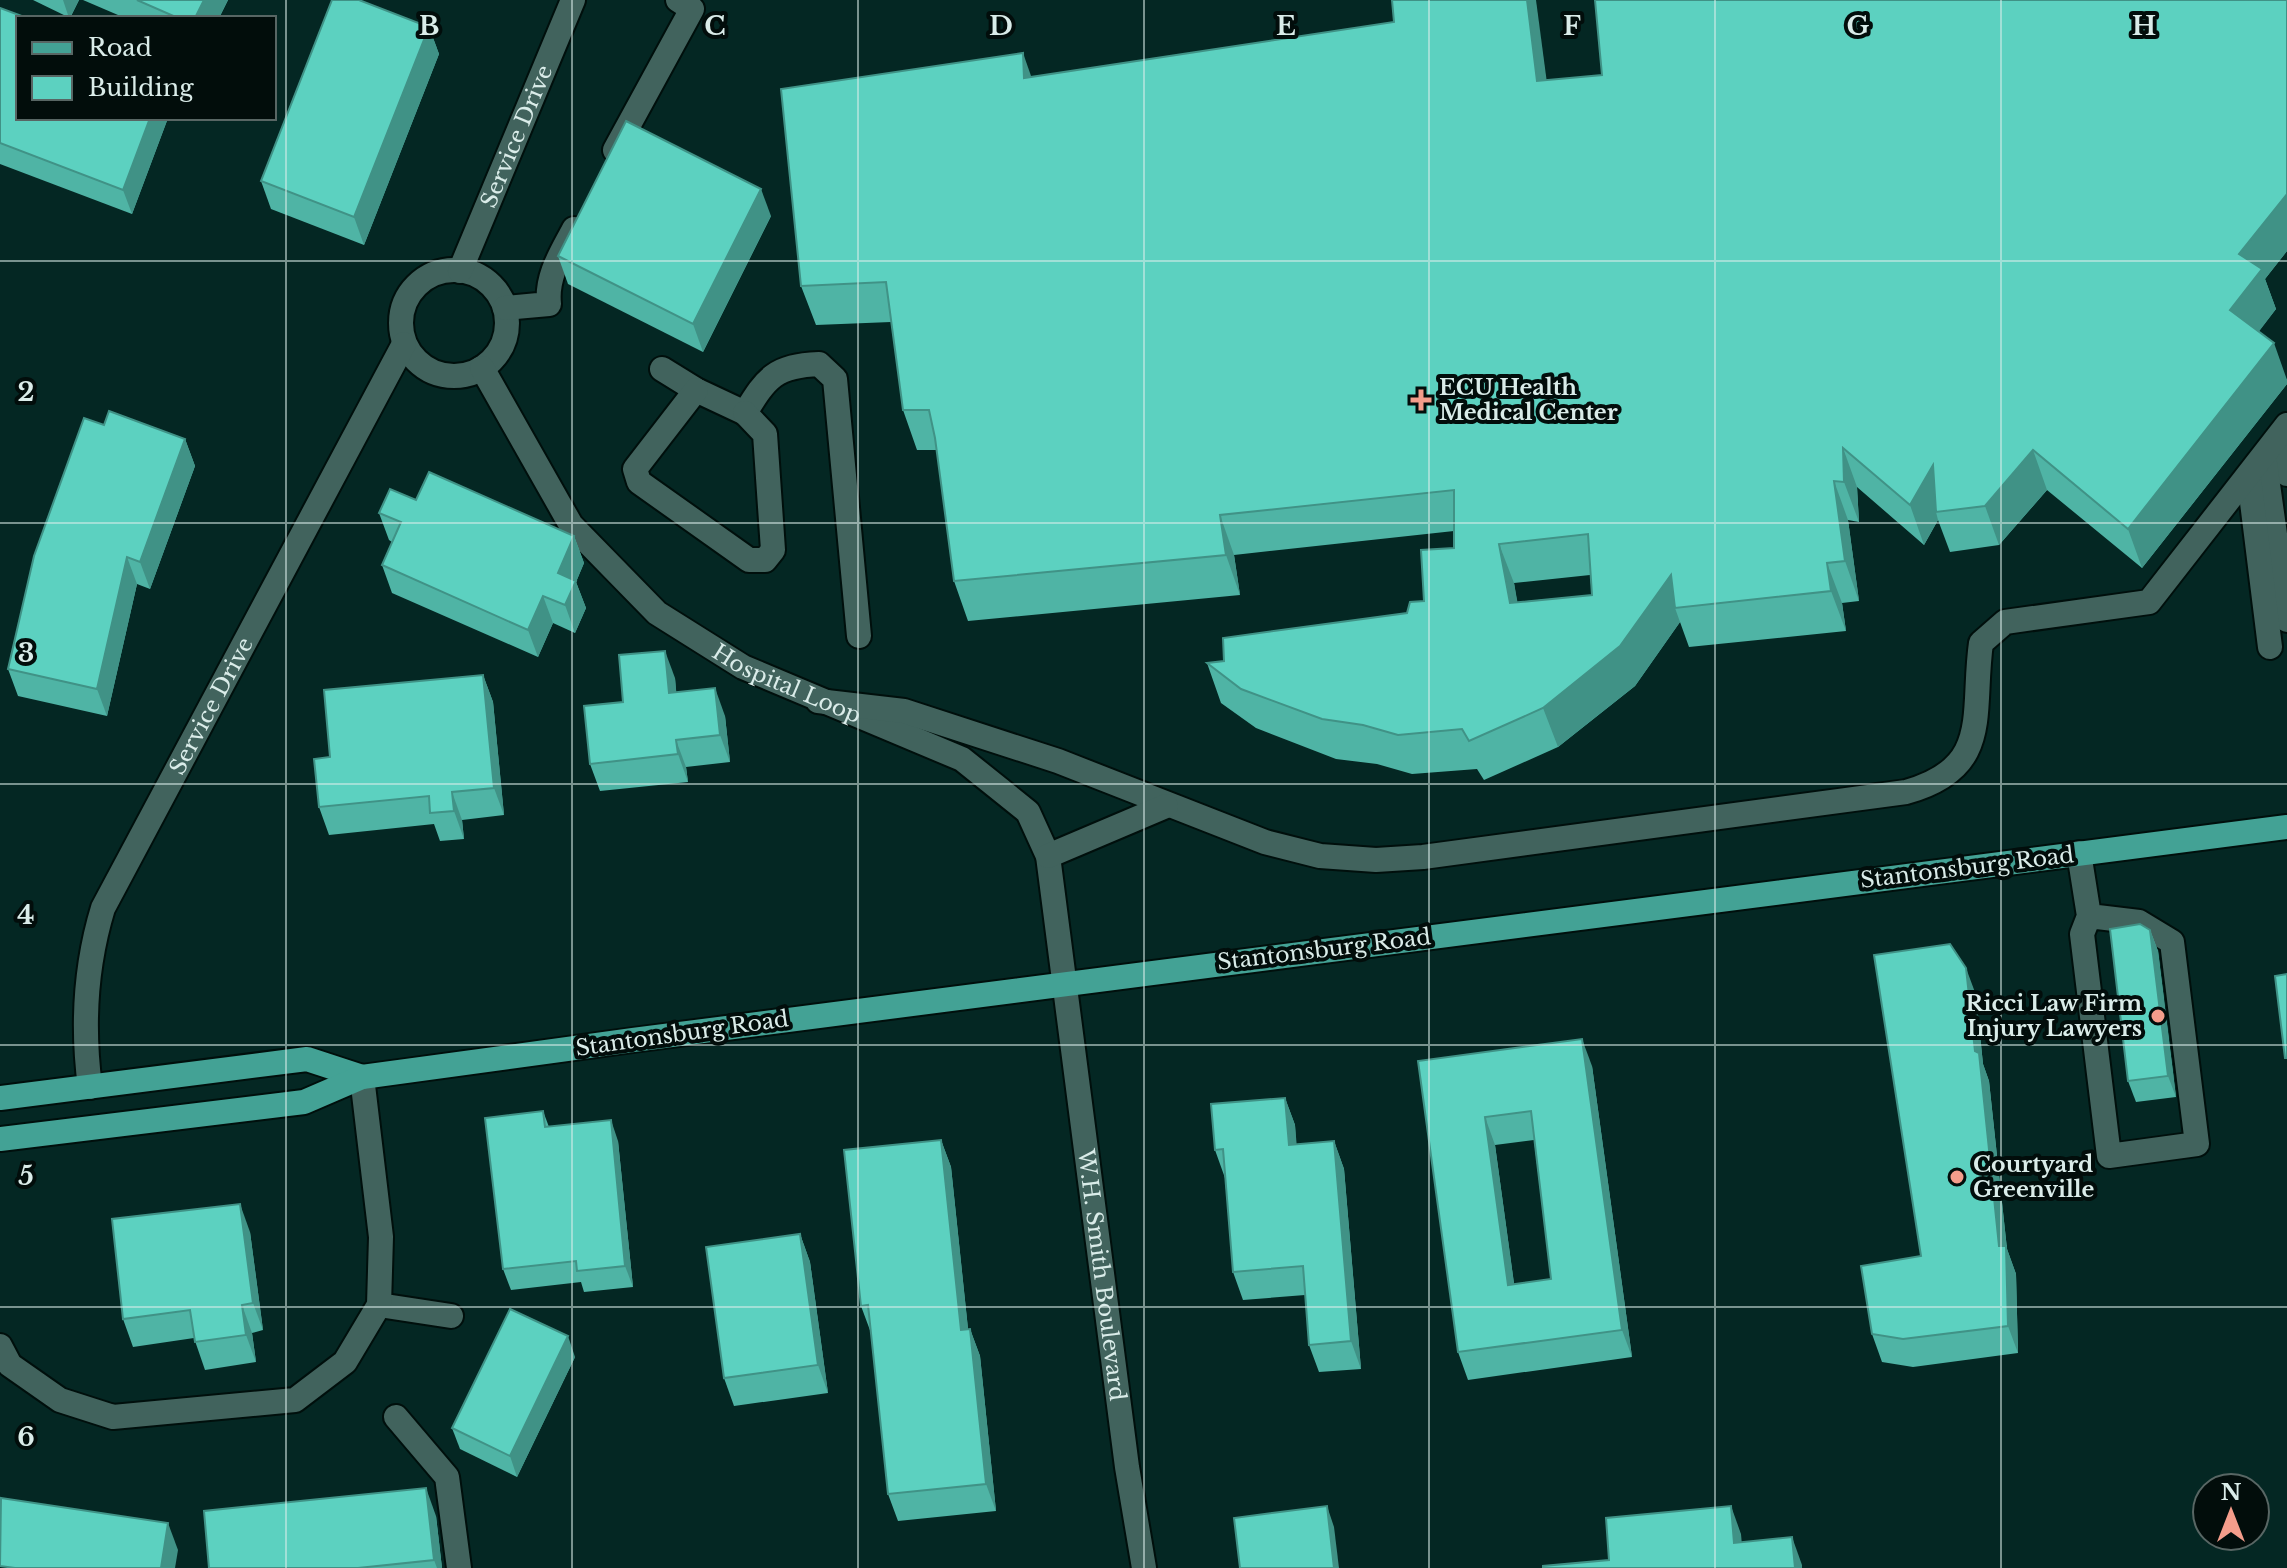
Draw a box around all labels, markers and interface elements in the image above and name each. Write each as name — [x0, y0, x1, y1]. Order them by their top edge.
text: B — [419, 10, 439, 42]
text: C — [704, 10, 726, 42]
text: D — [989, 10, 1013, 42]
text: E — [1276, 10, 1296, 42]
text: F — [1563, 10, 1581, 42]
text: G — [1847, 10, 1870, 42]
text: H — [2132, 10, 2156, 42]
legend — [16, 16, 276, 120]
text: Road — [88, 33, 152, 62]
street label: Service Drive — [475, 61, 558, 212]
text: Building — [88, 73, 194, 102]
place label: ECU Health Medical Center — [1439, 374, 1618, 426]
text: 2 — [18, 376, 34, 408]
marker: ECU Health Medical Center — [1410, 389, 1432, 411]
street label: Service Drive — [164, 633, 259, 779]
text: 3 — [18, 637, 34, 669]
street label: Hospital Loop — [707, 638, 865, 729]
street label: Stantonsburg Road — [1859, 841, 2076, 894]
text: 4 — [17, 899, 35, 931]
street label: Stantonsburg Road — [1216, 923, 1433, 976]
place label: Ricci Law Firm Injury Lawyers — [1966, 990, 2142, 1042]
street label: Stantonsburg Road — [574, 1005, 791, 1062]
marker: Ricci Law Firm Injury Lawyers — [2149, 1007, 2167, 1025]
street label: W.H. Smith Boulevard — [1072, 1146, 1131, 1403]
place label: Courtyard Greenville — [1973, 1151, 2095, 1203]
text: 5 — [18, 1160, 34, 1192]
marker: Courtyard Greenville — [1948, 1168, 1966, 1186]
text: 6 — [17, 1421, 35, 1453]
north arrow — [2191, 1472, 2271, 1552]
text: N — [2221, 1479, 2242, 1506]

